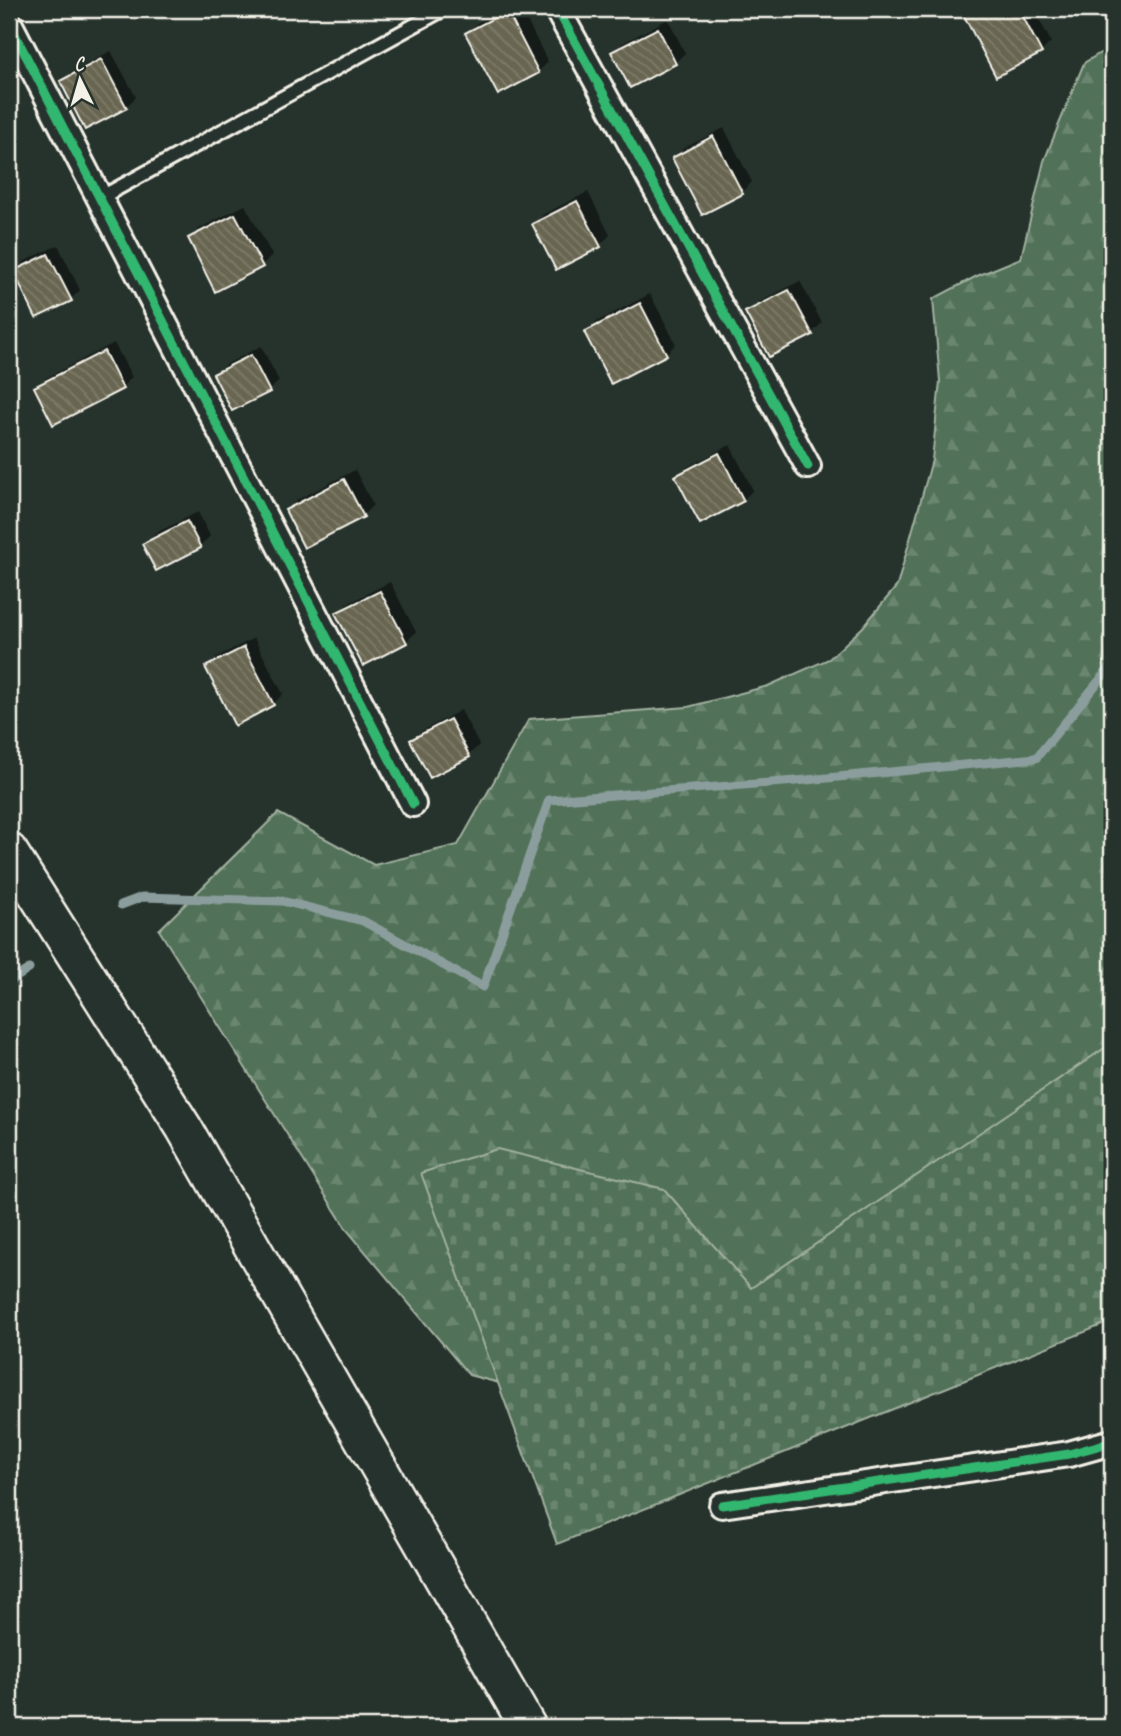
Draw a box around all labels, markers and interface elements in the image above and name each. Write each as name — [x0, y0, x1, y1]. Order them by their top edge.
north arrow — [46, 46, 116, 116]
text: С — [73, 51, 87, 76]

